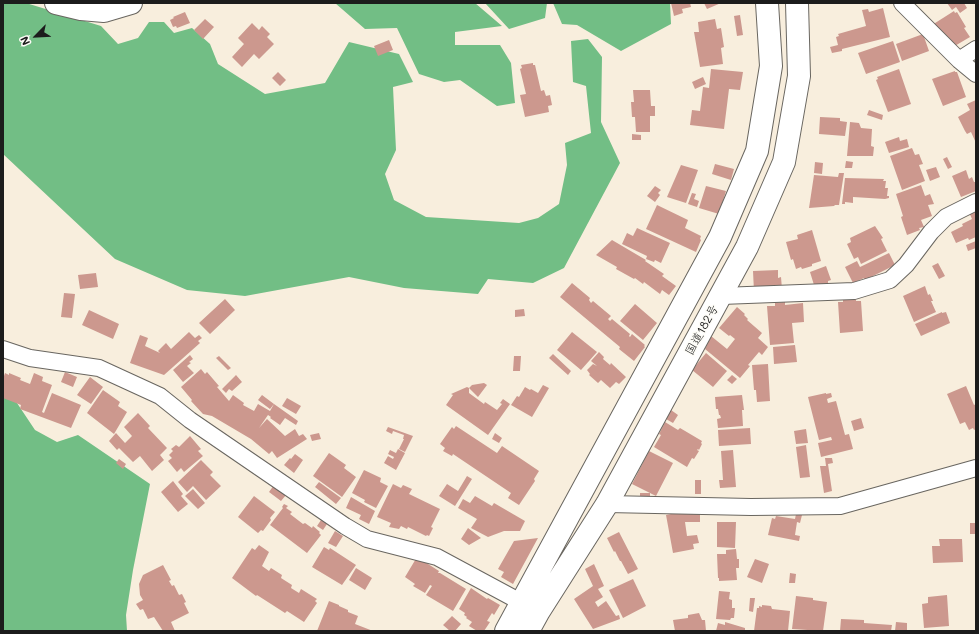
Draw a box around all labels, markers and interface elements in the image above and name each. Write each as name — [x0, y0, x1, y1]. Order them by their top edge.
north arrow — [16, 16, 56, 56]
text: N — [16, 34, 33, 48]
street label: 国道182号 — [682, 302, 722, 358]

